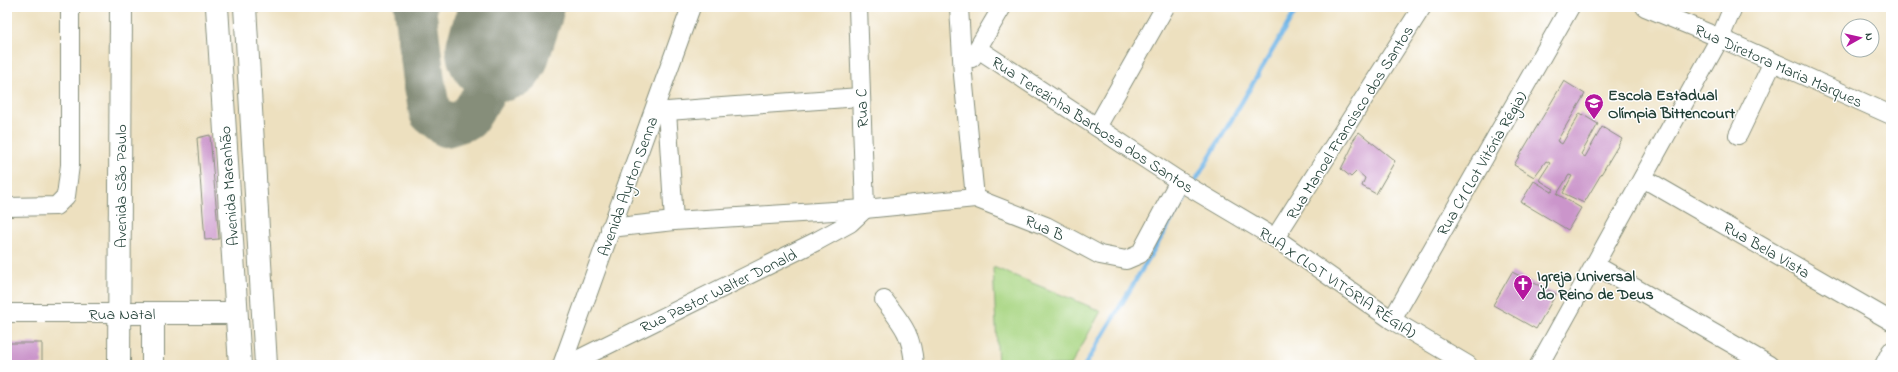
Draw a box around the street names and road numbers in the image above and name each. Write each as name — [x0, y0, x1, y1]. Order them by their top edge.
street label: Rua Diretora Maria Marques — [1690, 19, 1866, 115]
street label: Rua Manoel Francisco dos Santos — [1281, 21, 1421, 225]
street label: Rua Terezinha Barbosa dos Santos — [986, 51, 1198, 200]
street label: Rua C1 (Lot Vitória Régia) — [1431, 87, 1534, 241]
street label: Rua C — [850, 88, 876, 128]
street label: Avenida Ayrton Senna — [592, 113, 665, 260]
street label: Avenida São Paulo — [110, 124, 134, 248]
street label: Avenida Maranhão — [214, 125, 246, 247]
street label: Rua B — [1020, 209, 1068, 248]
street label: Rua Bela Vista — [1718, 216, 1814, 285]
street label: RUA X (LOT VITÓRIA RÉGIA) — [1253, 222, 1421, 346]
street label: Rua Pastor Walter Donald — [636, 243, 801, 340]
street label: Rua Natal — [89, 303, 156, 327]

